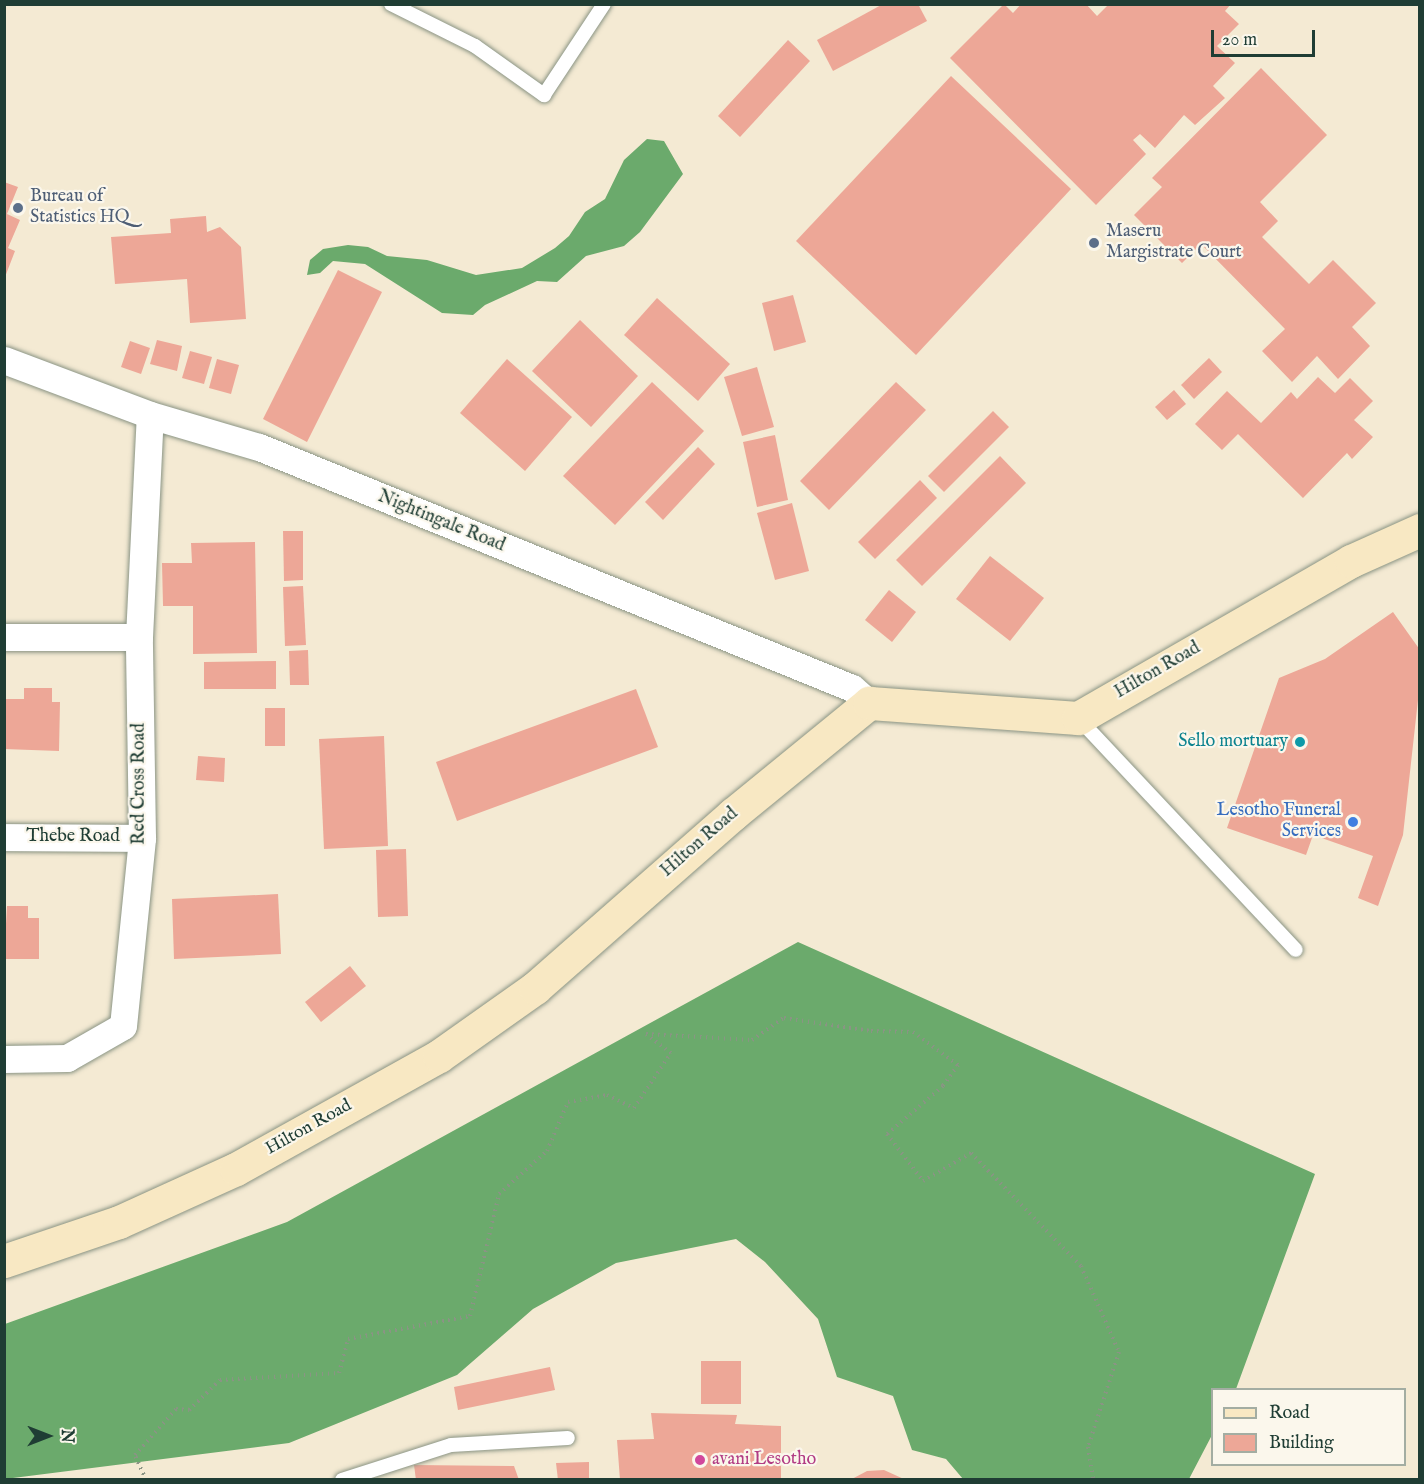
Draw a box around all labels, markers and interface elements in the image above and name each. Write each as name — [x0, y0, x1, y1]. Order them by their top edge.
scale bar — [1214, 18, 1318, 56]
text: 20 m — [1222, 29, 1257, 52]
place label: Bureau of Statistics HQ — [30, 187, 129, 230]
marker: Bureau of Statistics HQ — [11, 201, 25, 215]
place label: Maseru Margistrate Court — [1106, 222, 1242, 264]
marker: Maseru Margistrate Court — [1087, 236, 1101, 250]
street label: Nightingale Road — [374, 487, 508, 557]
street label: Hilton Road — [1111, 638, 1205, 704]
street label: Red Cross Road — [129, 723, 151, 845]
place label: Sello mortuary — [1178, 731, 1288, 753]
marker: Sello mortuary — [1293, 735, 1307, 749]
place label: Lesotho Funeral Services — [1217, 801, 1341, 844]
street label: Hilton Road — [657, 804, 743, 882]
marker: Lesotho Funeral Services — [1346, 815, 1360, 829]
street label: Thebe Road — [26, 826, 120, 848]
street label: Hilton Road — [262, 1095, 356, 1161]
legend — [1211, 1388, 1406, 1466]
text: Road — [1269, 1402, 1310, 1425]
north arrow — [18, 1406, 78, 1466]
text: N — [56, 1429, 76, 1443]
text: Building — [1269, 1432, 1334, 1455]
place label: avani Lesotho — [712, 1449, 816, 1471]
marker: avani Lesotho — [693, 1453, 707, 1467]

